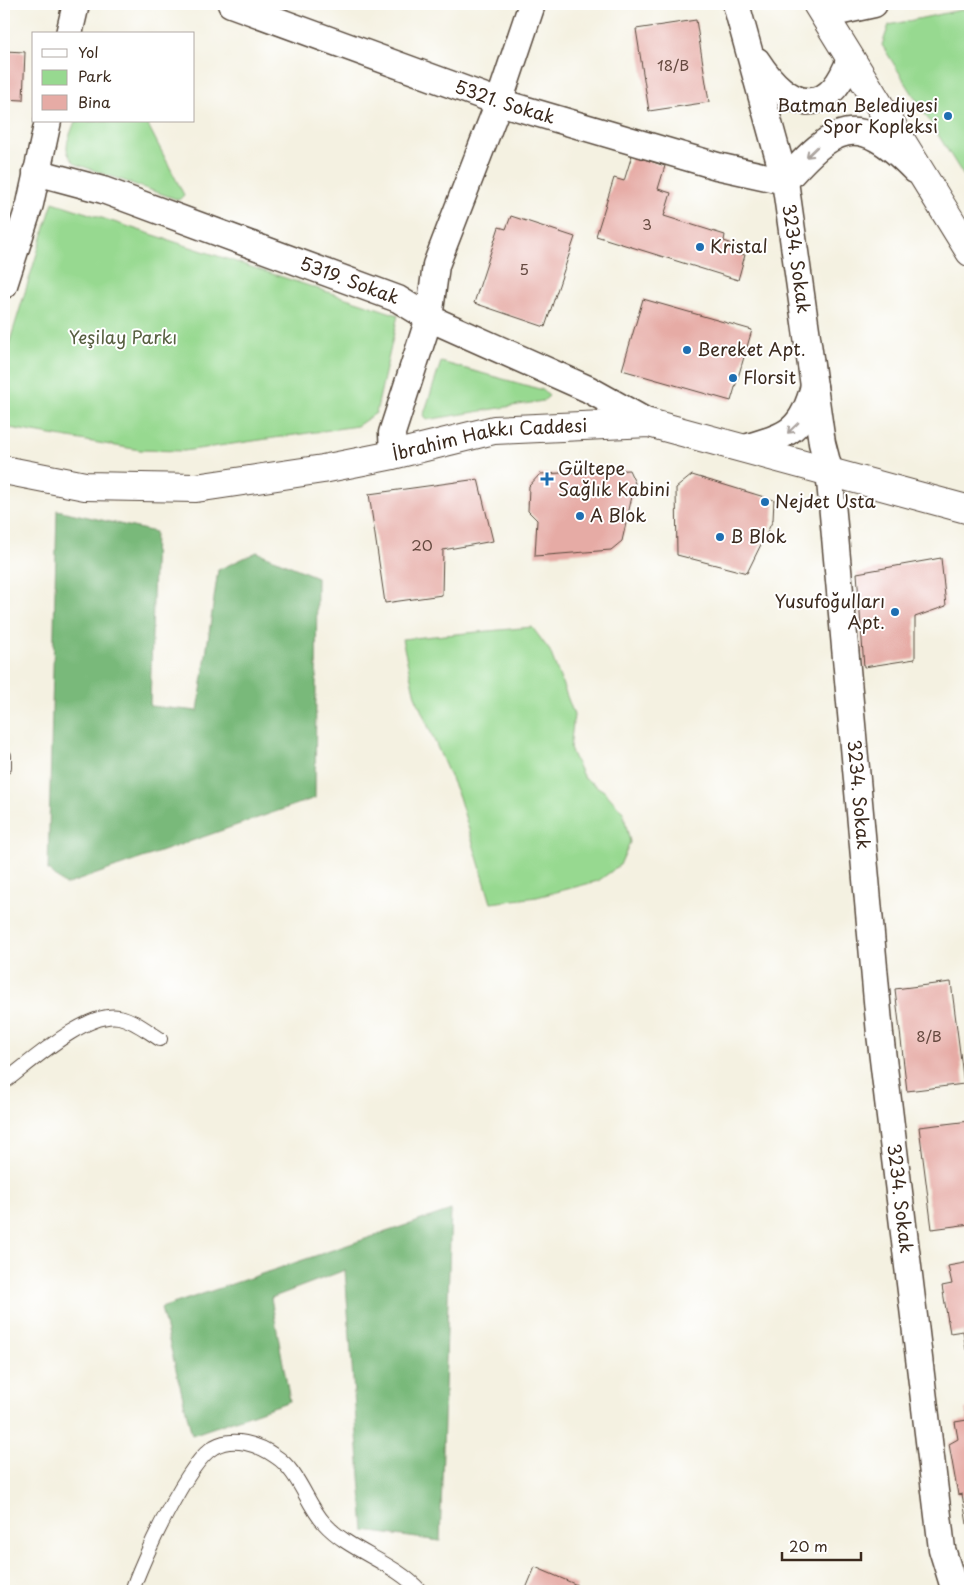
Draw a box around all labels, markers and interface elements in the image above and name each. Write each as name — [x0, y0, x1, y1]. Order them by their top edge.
legend — [32, 32, 195, 122]
text: Yol — [78, 40, 99, 63]
house number: 18/B — [657, 53, 689, 76]
text: Park — [78, 64, 112, 87]
street label: 5321. Sokak — [451, 72, 559, 130]
text: Bina — [78, 90, 111, 113]
place label: Batman Belediyesi Spor Kopleksi — [777, 91, 938, 139]
marker: Batman Belediyesi Spor Kopleksi — [942, 110, 954, 122]
one-way arrow — [806, 146, 818, 158]
street label: 3234. Sokak — [776, 202, 819, 315]
house number: 3 — [642, 212, 652, 235]
place label: Kristal — [710, 232, 768, 259]
marker: Kristal — [694, 241, 706, 253]
street label: 5319. Sokak — [296, 249, 403, 310]
house number: 5 — [519, 257, 529, 280]
park label: Yeşilay Parkı — [69, 323, 177, 350]
place label: Bereket Apt. — [697, 335, 806, 362]
marker: Bereket Apt. — [681, 344, 693, 356]
place label: Florsit — [743, 363, 797, 390]
marker: Florsit — [727, 372, 739, 384]
street label: İbrahim Hakkı Caddesi — [389, 411, 588, 467]
one-way arrow — [787, 422, 799, 434]
place label: Gültepe Sağlık Kabini — [558, 454, 670, 502]
marker: Gültepe Sağlık Kabini — [540, 472, 554, 486]
place label: Nejdet Usta — [775, 487, 876, 514]
marker: Nejdet Usta — [759, 496, 771, 508]
place label: A Blok — [590, 501, 647, 528]
marker: A Blok — [574, 510, 586, 522]
place label: B Blok — [730, 522, 787, 549]
marker: B Blok — [714, 531, 726, 543]
house number: 20 — [411, 533, 433, 556]
place label: Yusufoğulları Apt. — [774, 587, 885, 635]
marker: Yusufoğulları Apt. — [889, 606, 901, 618]
street label: 3234. Sokak — [841, 738, 878, 850]
house number: 8/B — [916, 1024, 942, 1047]
street label: 3234. Sokak — [881, 1142, 921, 1254]
scale bar — [782, 1530, 860, 1562]
text: 20 m — [789, 1534, 828, 1557]

